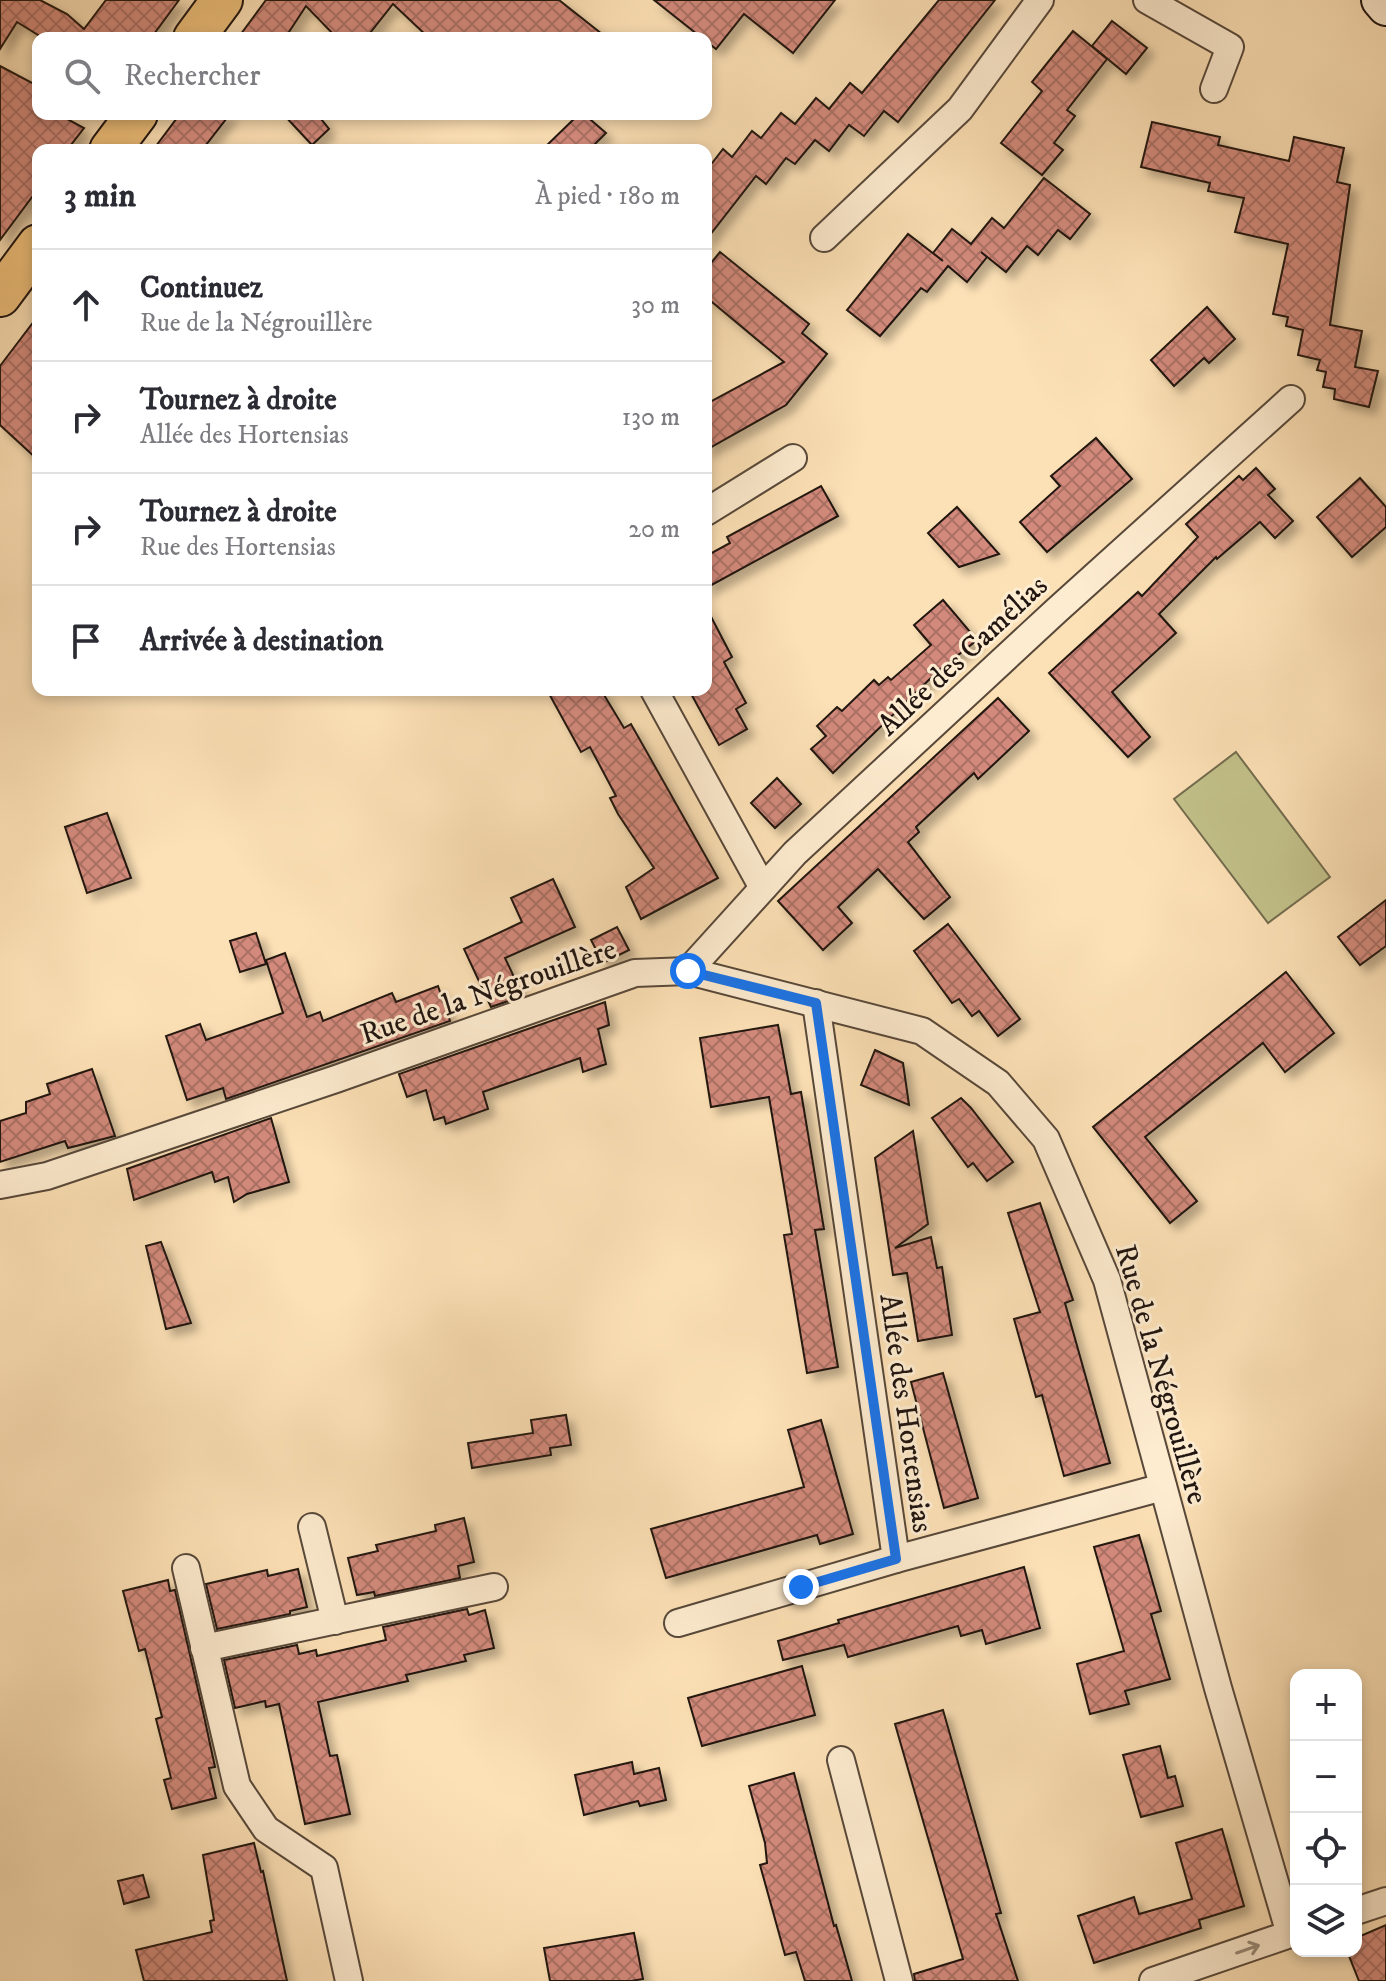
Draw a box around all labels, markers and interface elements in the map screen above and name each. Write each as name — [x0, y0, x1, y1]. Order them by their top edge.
search box — [32, 32, 712, 120]
icon: search — [60, 54, 104, 98]
text: Rechercher — [124, 58, 260, 95]
text: 3 min — [64, 175, 136, 217]
text: À pied · 180 m — [535, 180, 680, 213]
text: Continuez — [140, 270, 263, 307]
icon: ahead — [64, 283, 108, 327]
text: 30 m — [631, 289, 680, 322]
text: Rue de la Négrouillère — [140, 307, 373, 340]
text: Tournez à droite — [140, 382, 337, 419]
icon: right — [64, 395, 108, 439]
text: 130 m — [622, 401, 680, 434]
text: Allée des Hortensias — [140, 419, 349, 452]
text: Tournez à droite — [140, 494, 337, 531]
icon: right — [64, 507, 108, 551]
text: 20 m — [628, 513, 680, 546]
text: Rue des Hortensias — [140, 531, 336, 564]
street label: Allée des Camélias — [870, 568, 1056, 744]
icon: arrive — [64, 619, 108, 663]
text: Arrivée à destination — [140, 623, 384, 660]
street label: Rue de la Négrouillère — [356, 931, 621, 1054]
route start — [670, 953, 706, 989]
street label: Rue de la Négrouillère — [1106, 1240, 1215, 1508]
street label: Allée des Hortensias — [870, 1291, 941, 1535]
route end — [783, 1569, 819, 1605]
map controls — [1290, 1669, 1362, 1957]
button: + — [1290, 1669, 1362, 1741]
button: − — [1290, 1741, 1362, 1813]
button: locate — [1290, 1813, 1362, 1885]
button: layers — [1290, 1885, 1362, 1957]
one-way arrow — [1235, 1940, 1260, 1955]

